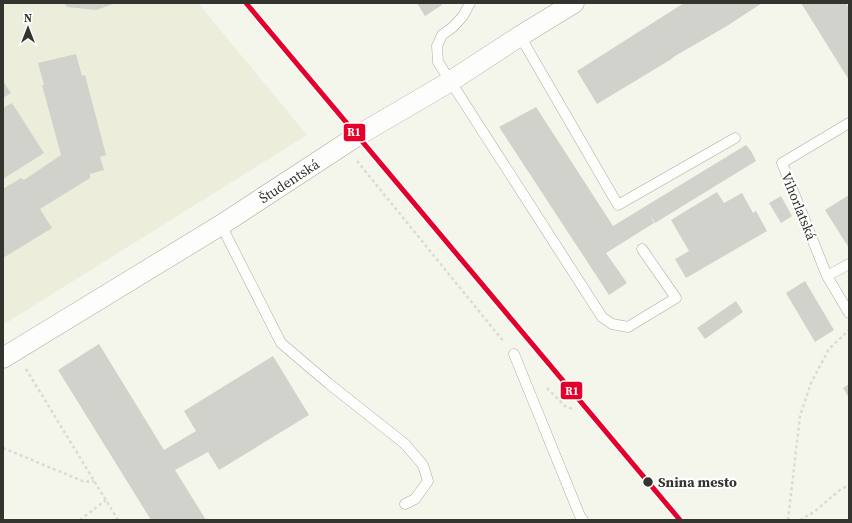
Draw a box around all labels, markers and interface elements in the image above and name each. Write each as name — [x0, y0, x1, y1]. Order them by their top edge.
north arrow — [8, 8, 48, 48]
text: N — [24, 11, 32, 26]
line badge: R1 — [343, 123, 366, 142]
text: R1 — [347, 125, 361, 140]
street label: Študentská — [255, 154, 324, 208]
street label: Vihorlatská — [776, 169, 822, 244]
line badge: R1 — [560, 381, 583, 400]
text: R1 — [565, 384, 579, 399]
place label: Snina mesto — [658, 472, 737, 492]
marker: Snina mesto — [641, 475, 655, 489]

